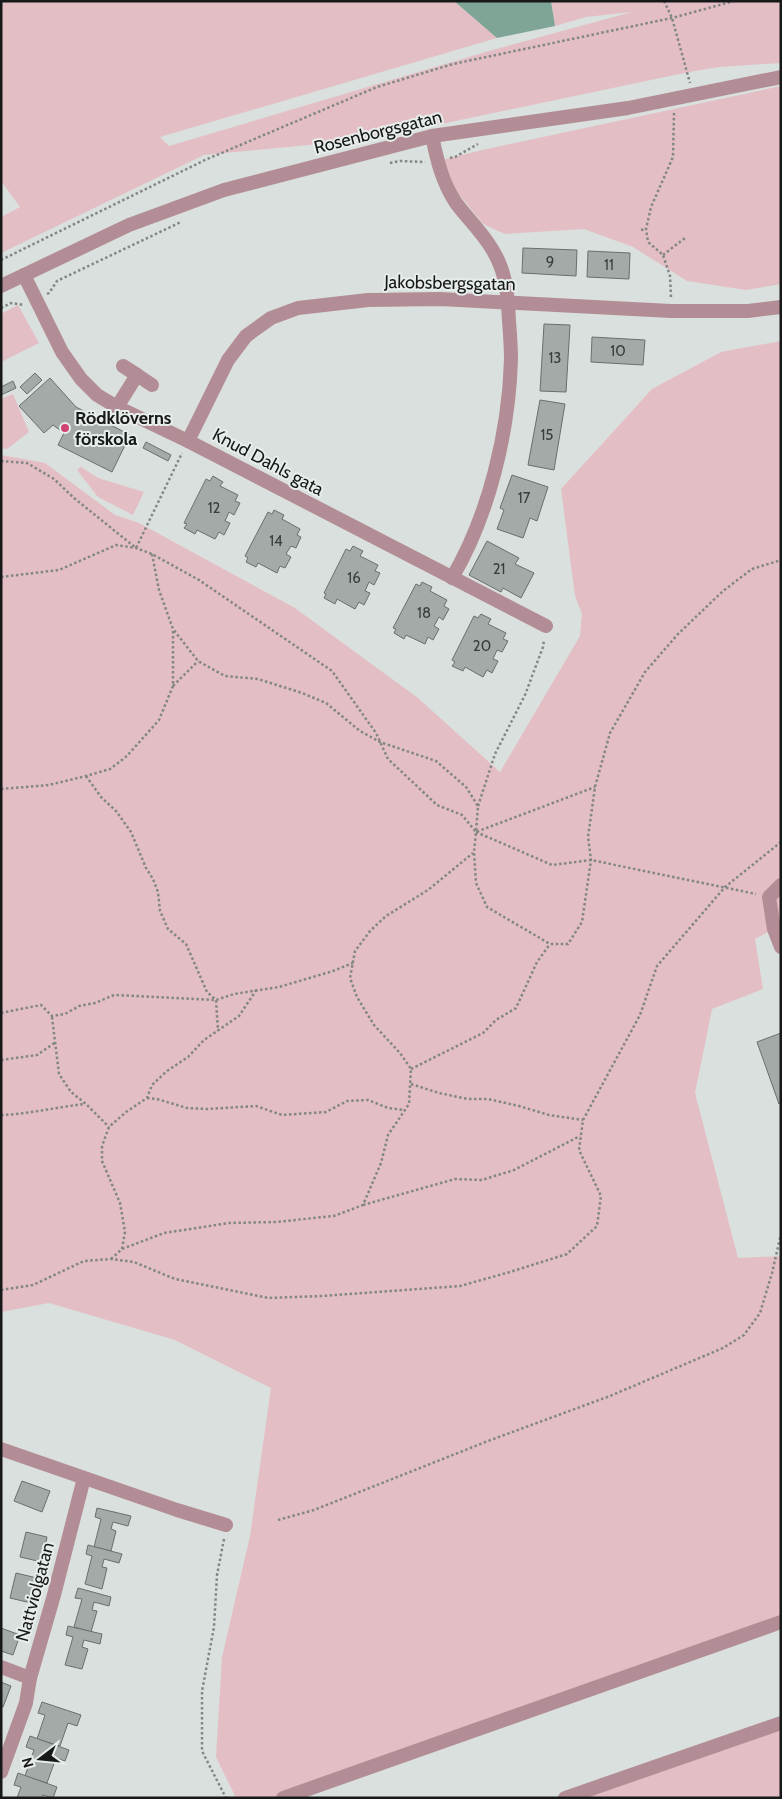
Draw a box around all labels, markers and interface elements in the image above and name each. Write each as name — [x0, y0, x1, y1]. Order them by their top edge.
street label: Rosenborgsgatan — [312, 105, 444, 159]
house number: 9 — [546, 253, 554, 271]
house number: 11 — [604, 256, 614, 274]
street label: Jakobsbergsgatan — [383, 271, 516, 295]
house number: 10 — [610, 342, 626, 360]
house number: 13 — [548, 349, 562, 367]
place label: Rödklöverns förskola — [75, 407, 172, 450]
marker: Rödklöverns förskola — [59, 422, 71, 434]
street label: Knud Dahls gata — [209, 423, 328, 501]
house number: 15 — [540, 426, 554, 444]
house number: 17 — [518, 489, 531, 507]
house number: 12 — [208, 499, 221, 517]
house number: 14 — [269, 532, 283, 550]
house number: 21 — [493, 560, 505, 578]
house number: 16 — [347, 569, 361, 587]
house number: 18 — [417, 604, 431, 622]
house number: 20 — [473, 637, 491, 655]
street label: Nattviolgatan — [11, 1540, 59, 1644]
north arrow — [15, 1734, 65, 1784]
text: N — [17, 1755, 38, 1770]

